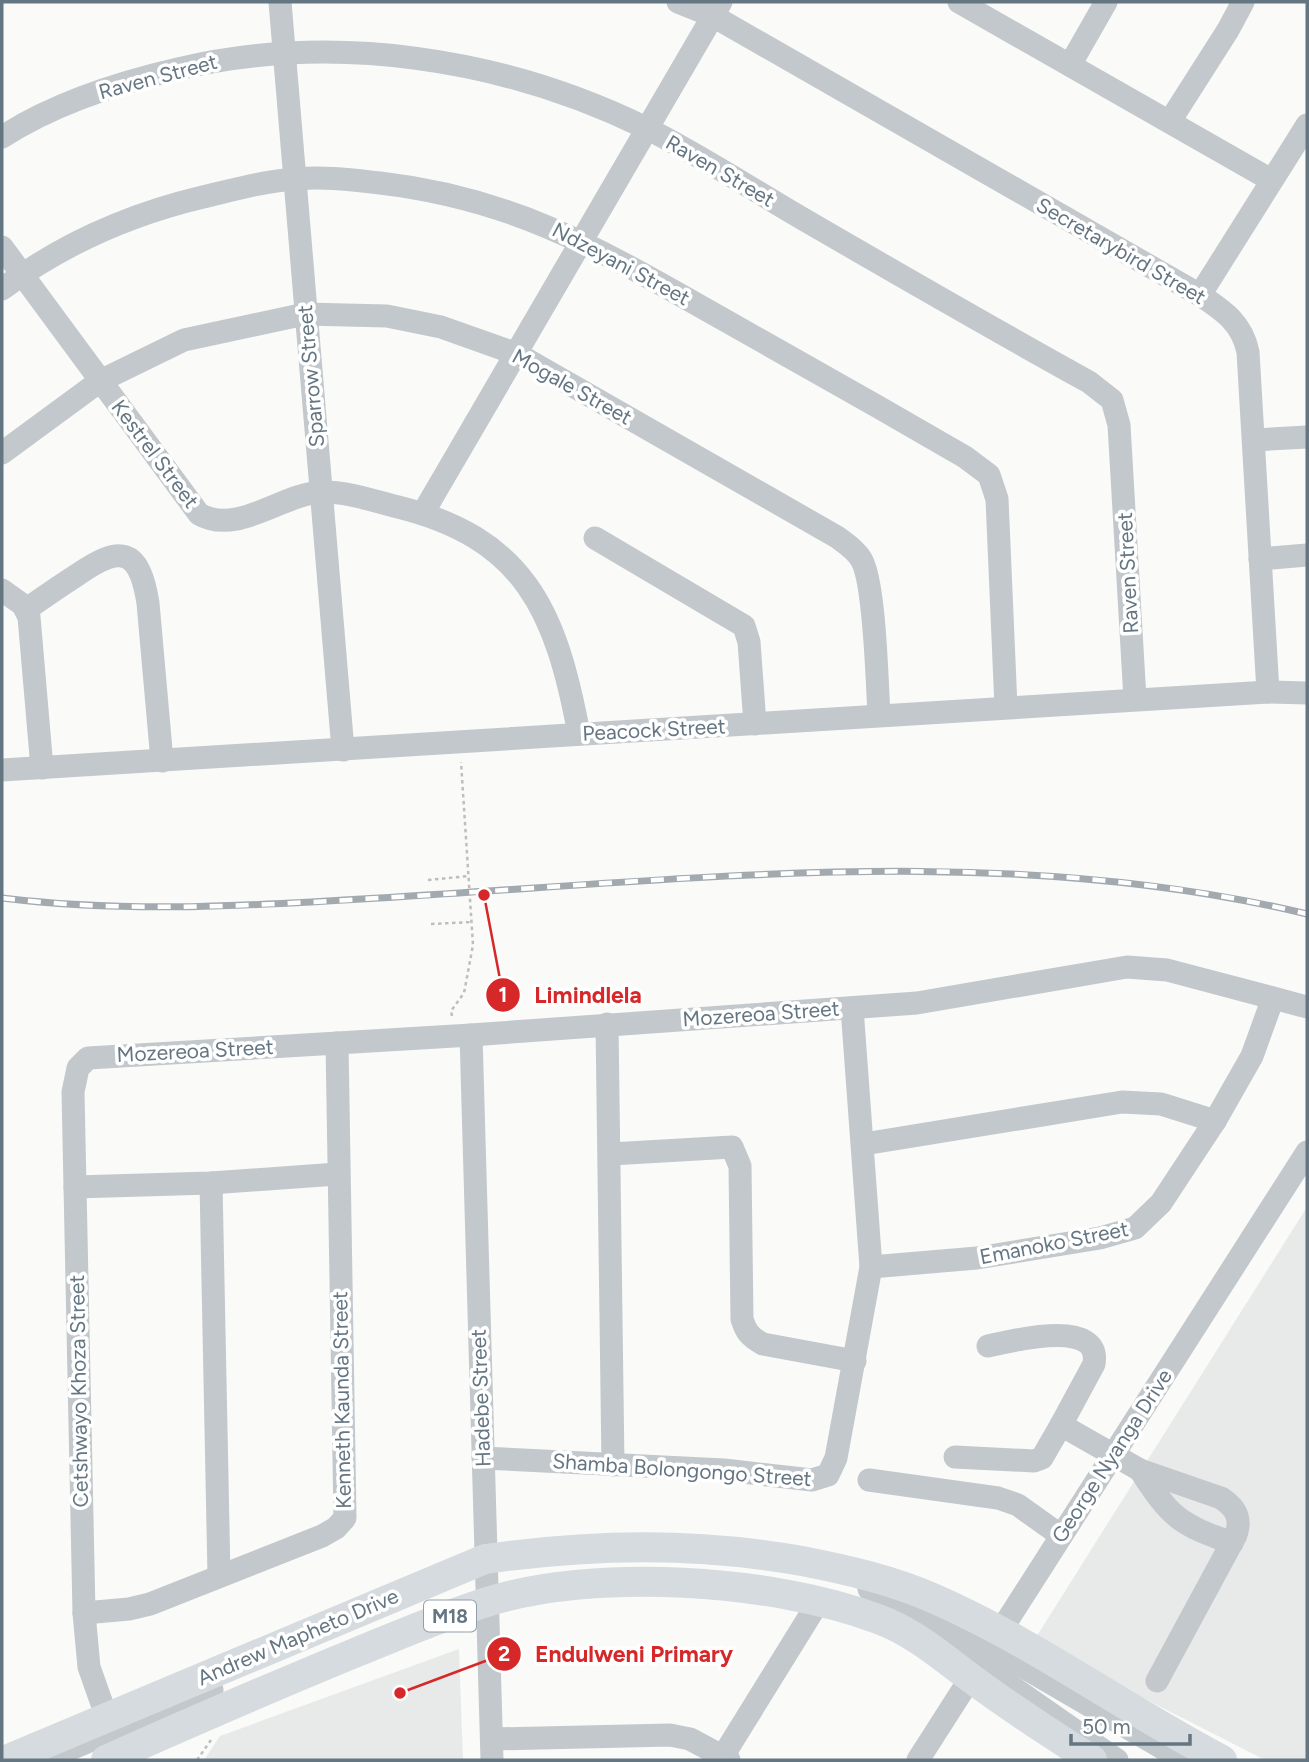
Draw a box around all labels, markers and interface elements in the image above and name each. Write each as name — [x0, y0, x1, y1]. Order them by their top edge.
street label: Raven Street — [96, 49, 220, 104]
street label: Raven Street — [661, 129, 779, 212]
street label: Secretarybird Street — [1032, 192, 1211, 309]
street label: Ndzeyani Street — [548, 217, 694, 310]
street label: Sparrow Street — [292, 304, 329, 448]
street label: Mogale Street — [508, 343, 637, 430]
street label: Kestrel Street — [107, 395, 204, 513]
street label: Raven Street — [1112, 512, 1143, 634]
street label: Peacock Street — [582, 713, 726, 746]
callout: Limindlela — [485, 973, 656, 1017]
text: Limindlela — [534, 981, 642, 1009]
text: 1 — [499, 982, 507, 1007]
street label: Mozereoa Street — [682, 996, 840, 1031]
street label: Mozereoa Street — [116, 1034, 274, 1067]
street label: Emanoko Street — [977, 1216, 1130, 1269]
street label: Cetshwayo Khoza Street — [64, 1274, 93, 1507]
street label: Kenneth Kaunda Street — [327, 1291, 356, 1509]
street label: Hadebe Street — [466, 1329, 495, 1467]
street label: George Nyanga Drive — [1046, 1364, 1177, 1547]
street label: Shamba Bolongongo Street — [552, 1448, 812, 1491]
street label: Andrew Mapheto Drive — [193, 1583, 402, 1690]
road number: M18 — [424, 1600, 476, 1632]
callout: Endulweni Primary — [486, 1632, 747, 1676]
text: Endulweni Primary — [535, 1640, 734, 1668]
text: 2 — [498, 1641, 510, 1666]
scale bar — [1071, 1702, 1190, 1746]
text: 50 m — [1082, 1714, 1131, 1739]

